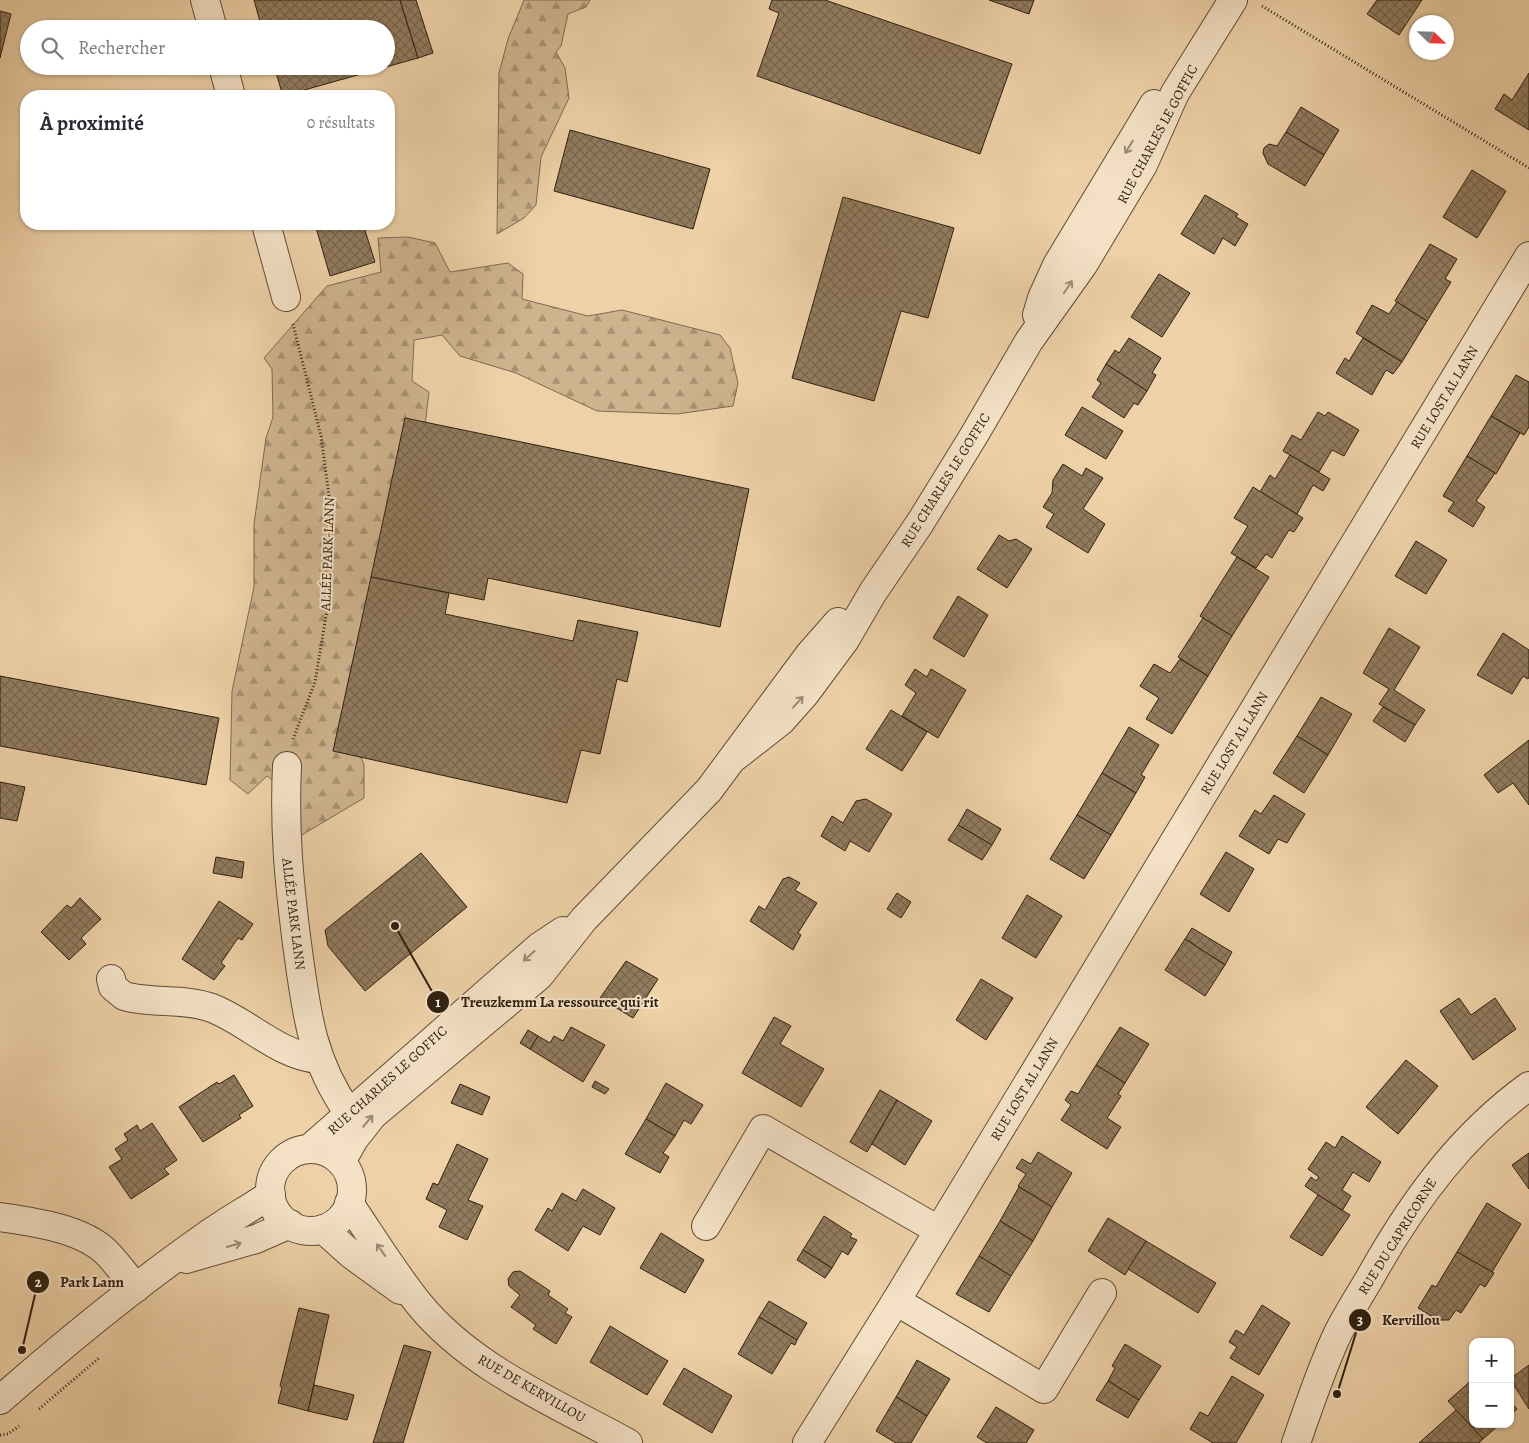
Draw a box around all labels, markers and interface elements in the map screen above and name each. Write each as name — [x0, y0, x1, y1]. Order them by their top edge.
north arrow — [1409, 15, 1454, 60]
search box — [20, 20, 395, 75]
icon: search — [38, 34, 66, 62]
text: Rechercher — [78, 35, 165, 61]
street label: RUE CHARLES LE GOFFIC — [1113, 61, 1202, 207]
text: À proximité — [40, 109, 144, 137]
text: 0 résultats — [307, 112, 375, 134]
one-way arrow — [1123, 140, 1133, 154]
one-way arrow — [1063, 281, 1073, 295]
street label: RUE LOST AL LANN — [1406, 342, 1483, 452]
street label: RUE CHARLES LE GOFFIC — [896, 409, 995, 551]
street label: ALLÉE PARK-LANN — [316, 497, 339, 612]
street label: RUE LOST AL LANN — [1196, 688, 1273, 798]
one-way arrow — [792, 695, 804, 708]
street label: ALLÉE PARK LANN — [277, 856, 310, 971]
one-way arrow — [523, 950, 536, 962]
callout: Treuzkemm La ressource qui rit — [426, 987, 669, 1017]
text: 1 — [435, 992, 441, 1012]
text: Treuzkemm La ressource qui rit — [461, 992, 659, 1012]
street label: RUE CHARLES LE GOFFIC — [323, 1021, 451, 1139]
street label: RUE LOST AL LANN — [986, 1034, 1063, 1144]
one-way arrow — [362, 1115, 374, 1128]
street label: RUE DU CAPRICORNE — [1354, 1174, 1441, 1298]
one-way arrow — [225, 1240, 241, 1250]
one-way arrow — [376, 1243, 386, 1257]
callout: Park Lann — [25, 1267, 134, 1297]
text: 2 — [34, 1272, 42, 1292]
text: Park Lann — [60, 1272, 125, 1292]
callout: Kervillou — [1347, 1305, 1450, 1335]
text: 3 — [1357, 1310, 1363, 1330]
text: Kervillou — [1382, 1310, 1441, 1330]
map controls — [1469, 1338, 1514, 1428]
button: + — [1469, 1338, 1514, 1383]
street label: RUE DE KERVILLOU — [474, 1350, 590, 1427]
button: − — [1469, 1383, 1514, 1428]

